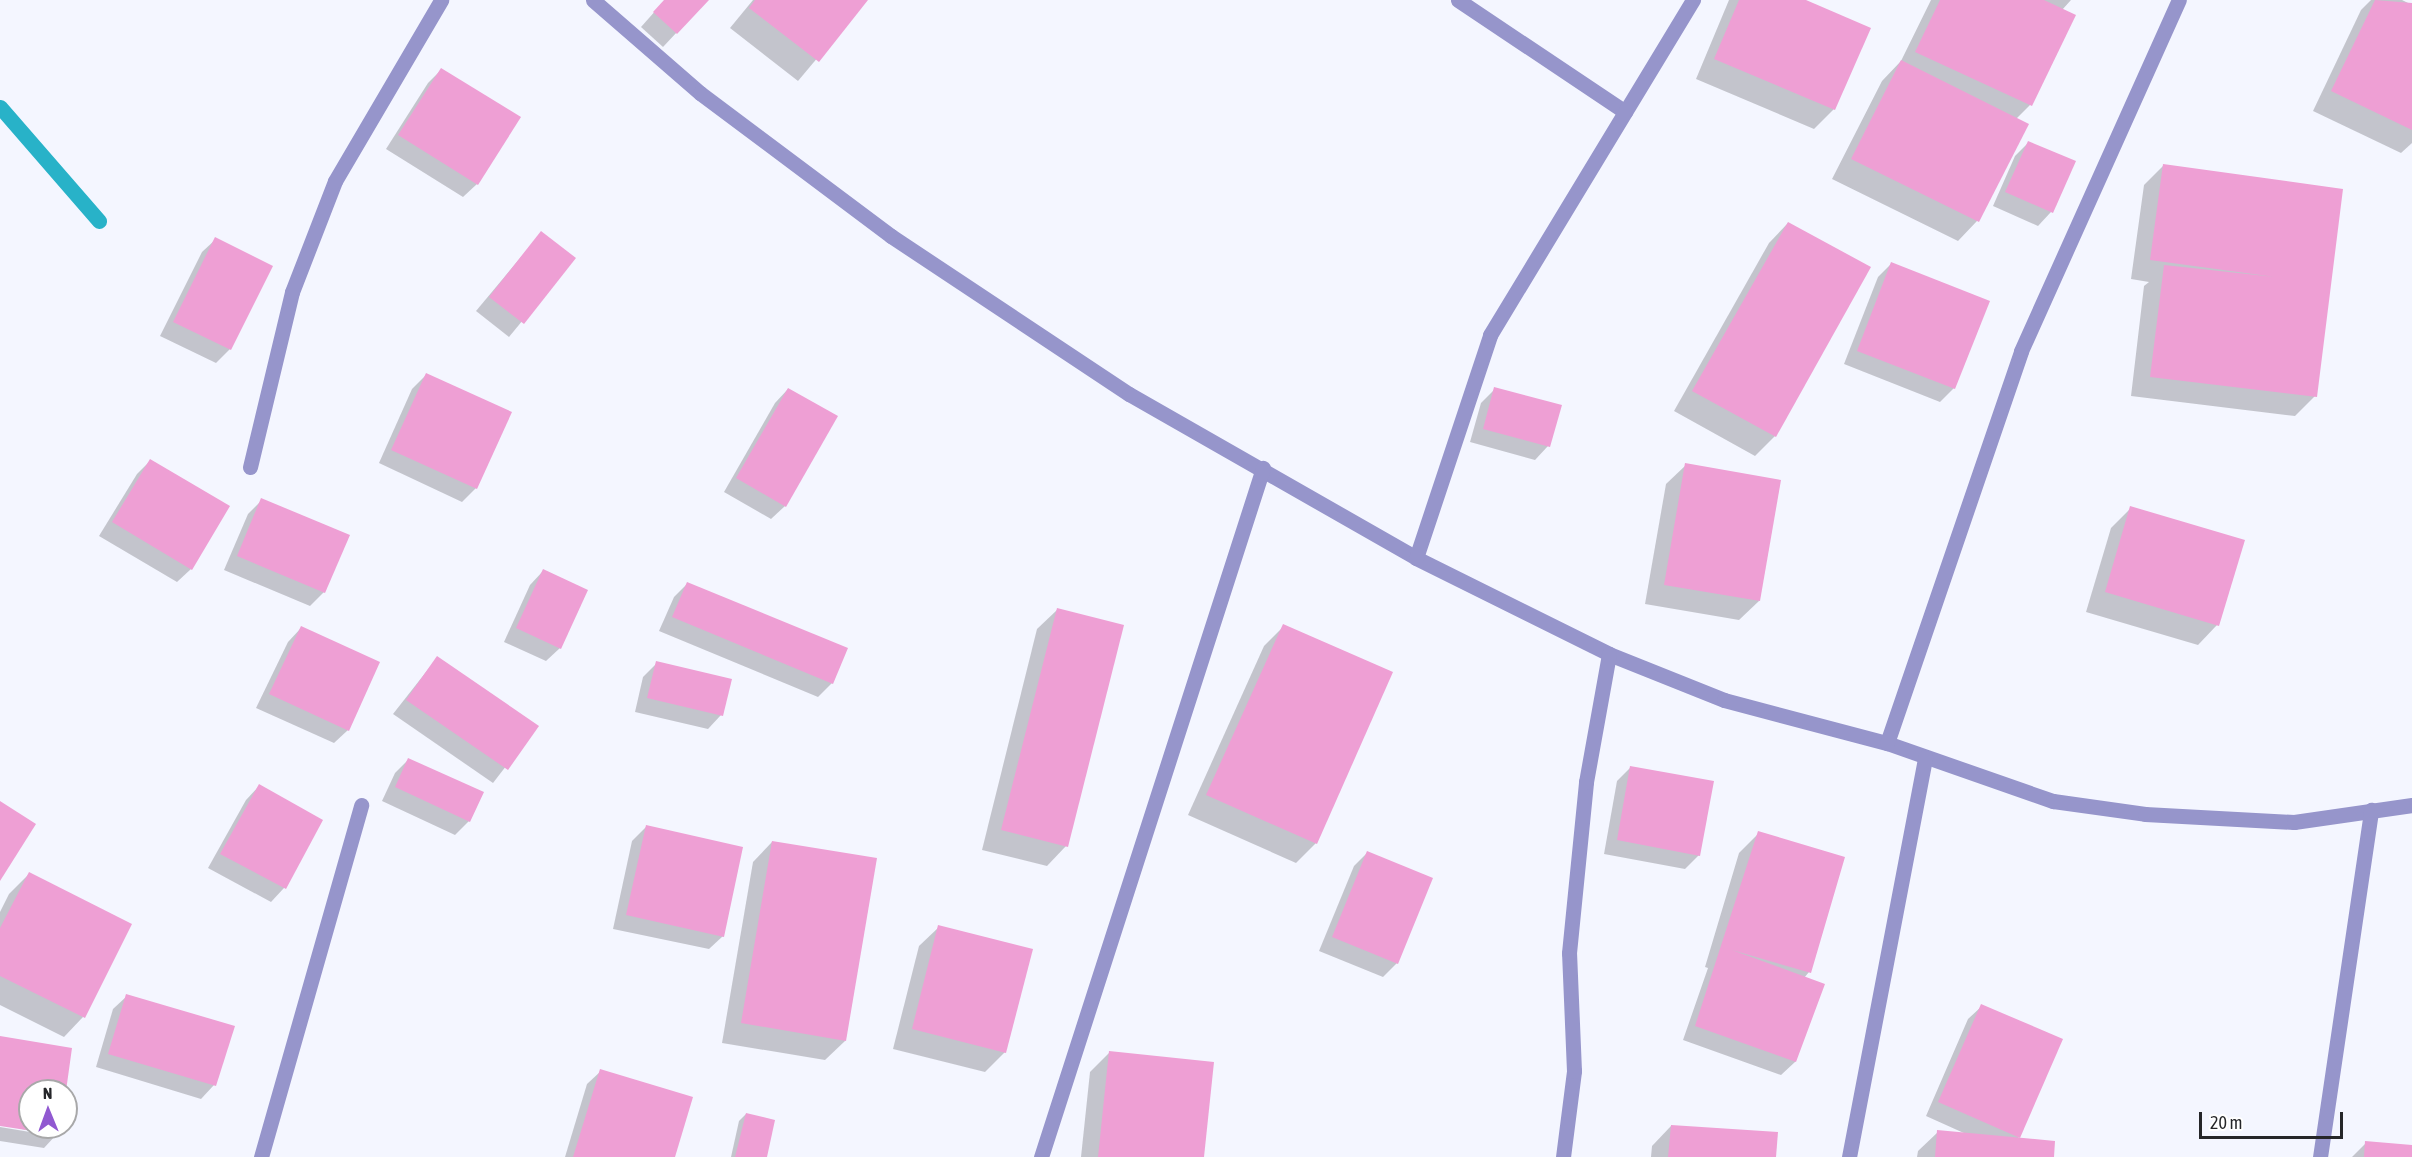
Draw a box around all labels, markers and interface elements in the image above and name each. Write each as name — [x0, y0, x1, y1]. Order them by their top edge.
north arrow — [18, 1079, 78, 1139]
text: N — [43, 1084, 53, 1102]
scale bar — [2202, 1100, 2346, 1138]
text: 20 m — [2210, 1112, 2242, 1133]

